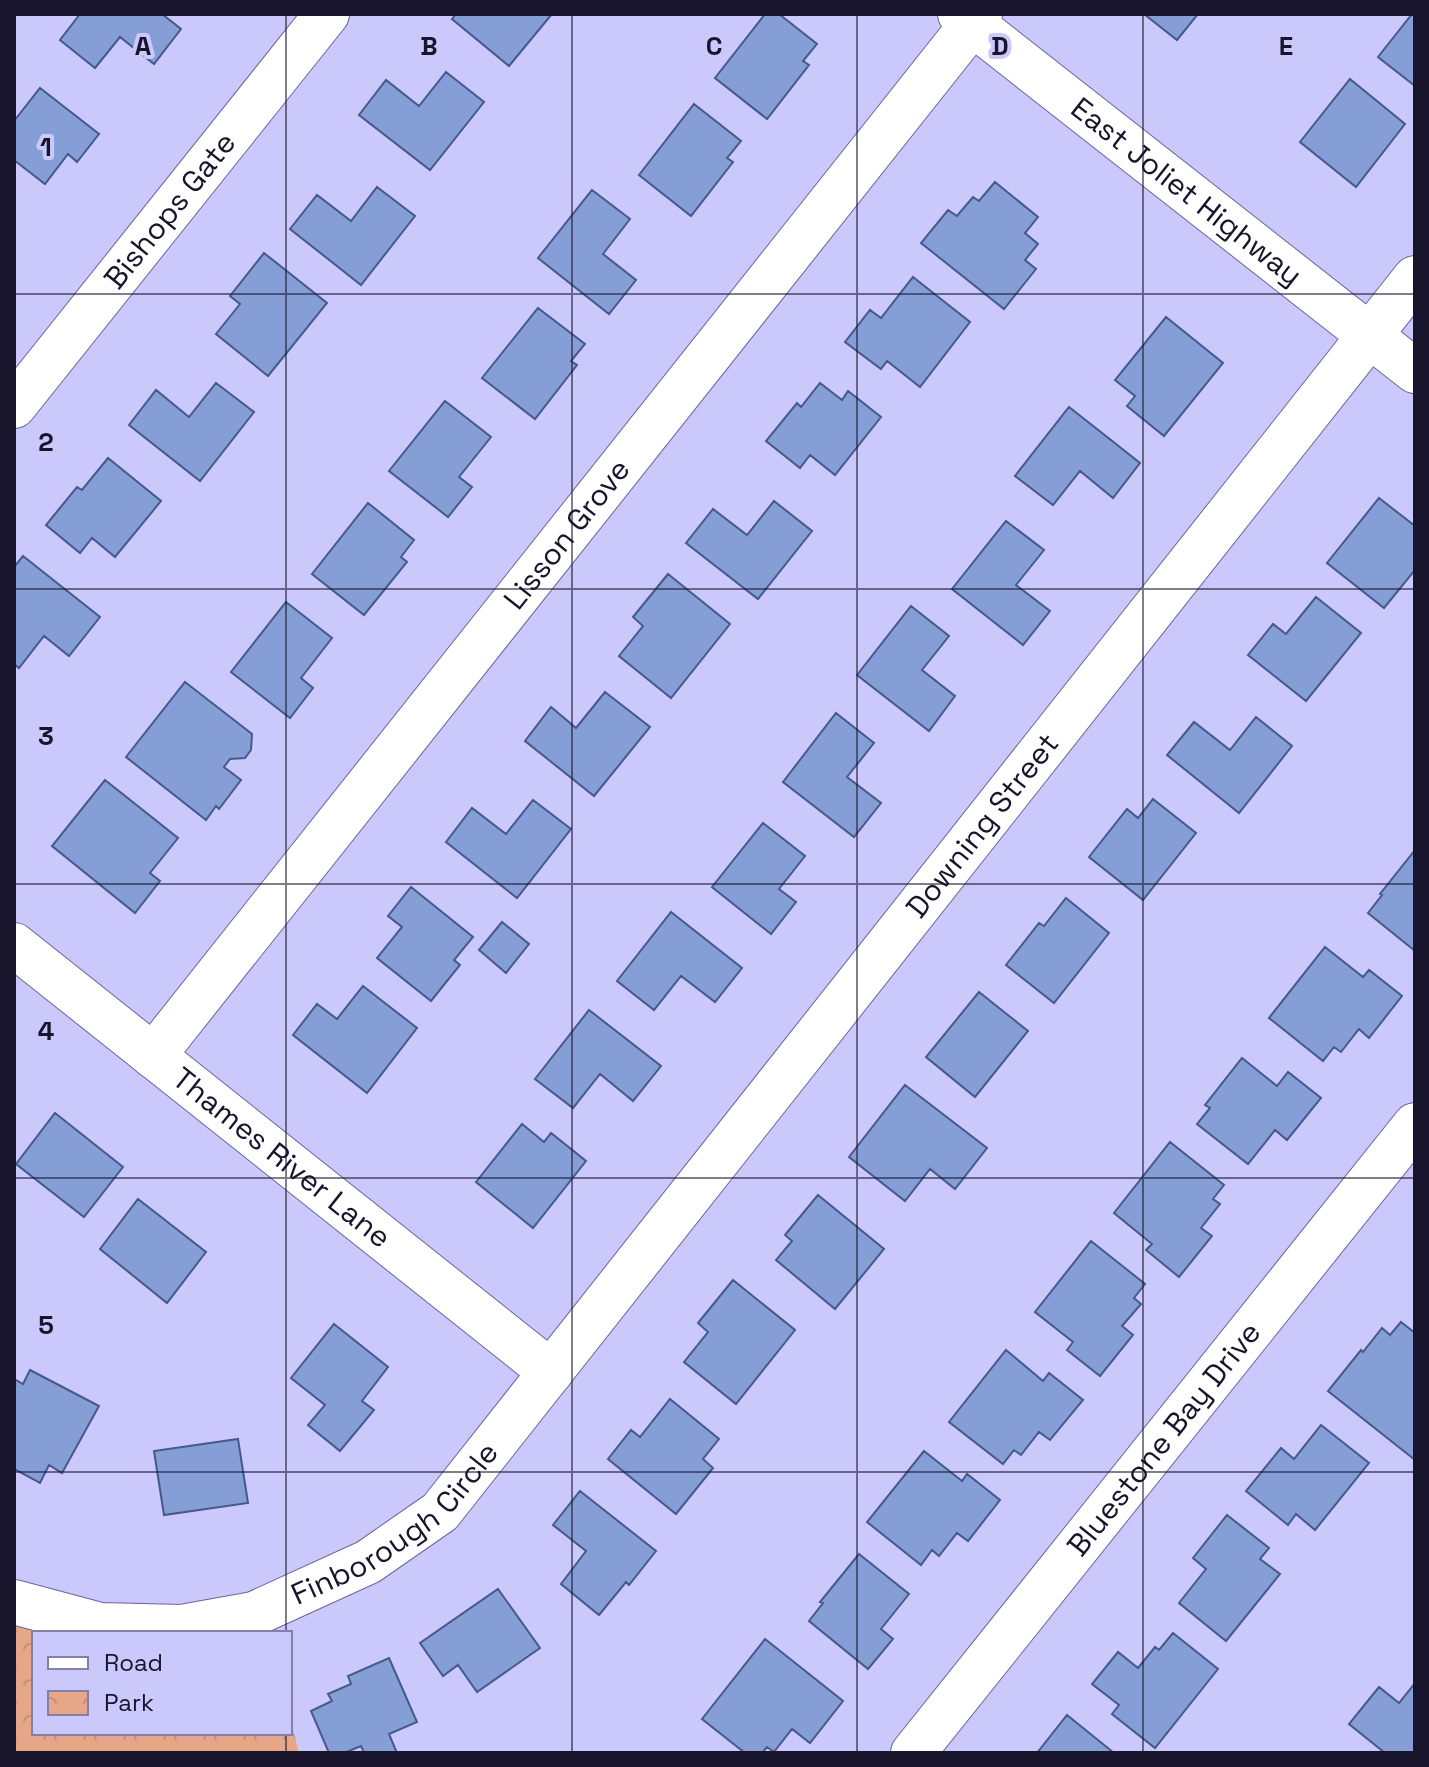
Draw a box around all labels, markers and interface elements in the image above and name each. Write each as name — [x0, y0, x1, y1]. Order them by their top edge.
text: A — [135, 29, 152, 63]
text: B — [420, 29, 438, 63]
text: C — [706, 29, 722, 63]
text: D — [991, 29, 1009, 63]
text: E — [1279, 29, 1293, 63]
street label: East Joliet Highway — [1063, 89, 1311, 294]
street label: Bishops Gate — [95, 124, 244, 297]
text: 1 — [40, 130, 52, 164]
text: 2 — [38, 425, 54, 459]
street label: Lisson Grove — [495, 451, 638, 617]
text: 3 — [38, 719, 54, 753]
street label: Downing Street — [897, 725, 1067, 926]
text: 4 — [38, 1014, 54, 1048]
street label: Thames River Lane — [165, 1059, 399, 1256]
text: 5 — [38, 1308, 54, 1342]
street label: Bluestone Bay Drive — [1058, 1314, 1269, 1564]
street label: Finborough Circle — [285, 1434, 507, 1613]
legend — [32, 1631, 292, 1735]
text: Road — [104, 1647, 163, 1678]
text: Park — [104, 1687, 154, 1718]

